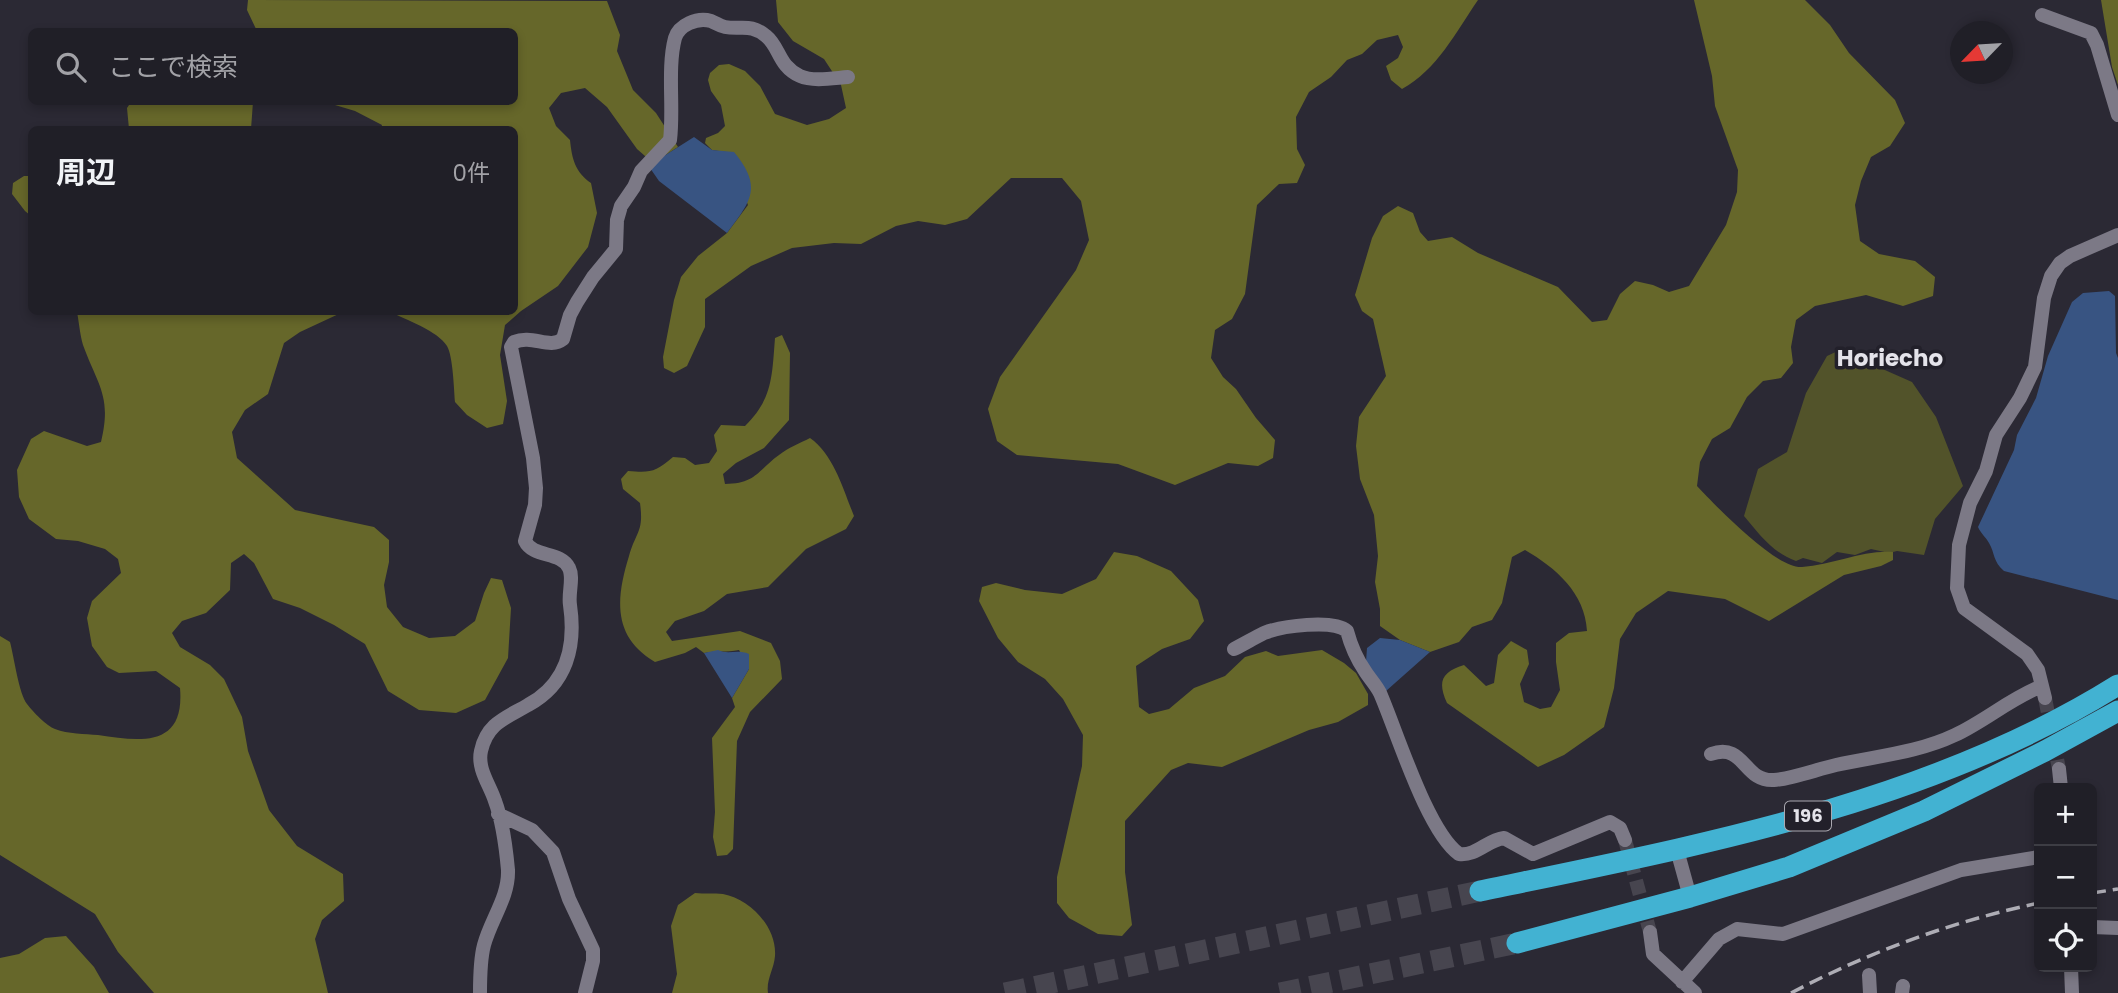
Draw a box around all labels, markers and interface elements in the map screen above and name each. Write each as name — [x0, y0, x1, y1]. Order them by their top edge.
north arrow — [1950, 21, 2013, 84]
search box — [28, 28, 518, 105]
icon: search — [52, 48, 90, 86]
text: ここで検索 — [108, 49, 238, 85]
text: 周辺 — [56, 151, 116, 194]
text: 0件 — [453, 157, 490, 189]
district label: Horiecho — [1837, 342, 1943, 374]
map controls — [2034, 783, 2097, 972]
button: + — [2034, 783, 2097, 846]
road number: 196 — [1785, 802, 1831, 830]
button: − — [2034, 846, 2097, 909]
button: locate — [2034, 909, 2097, 972]

